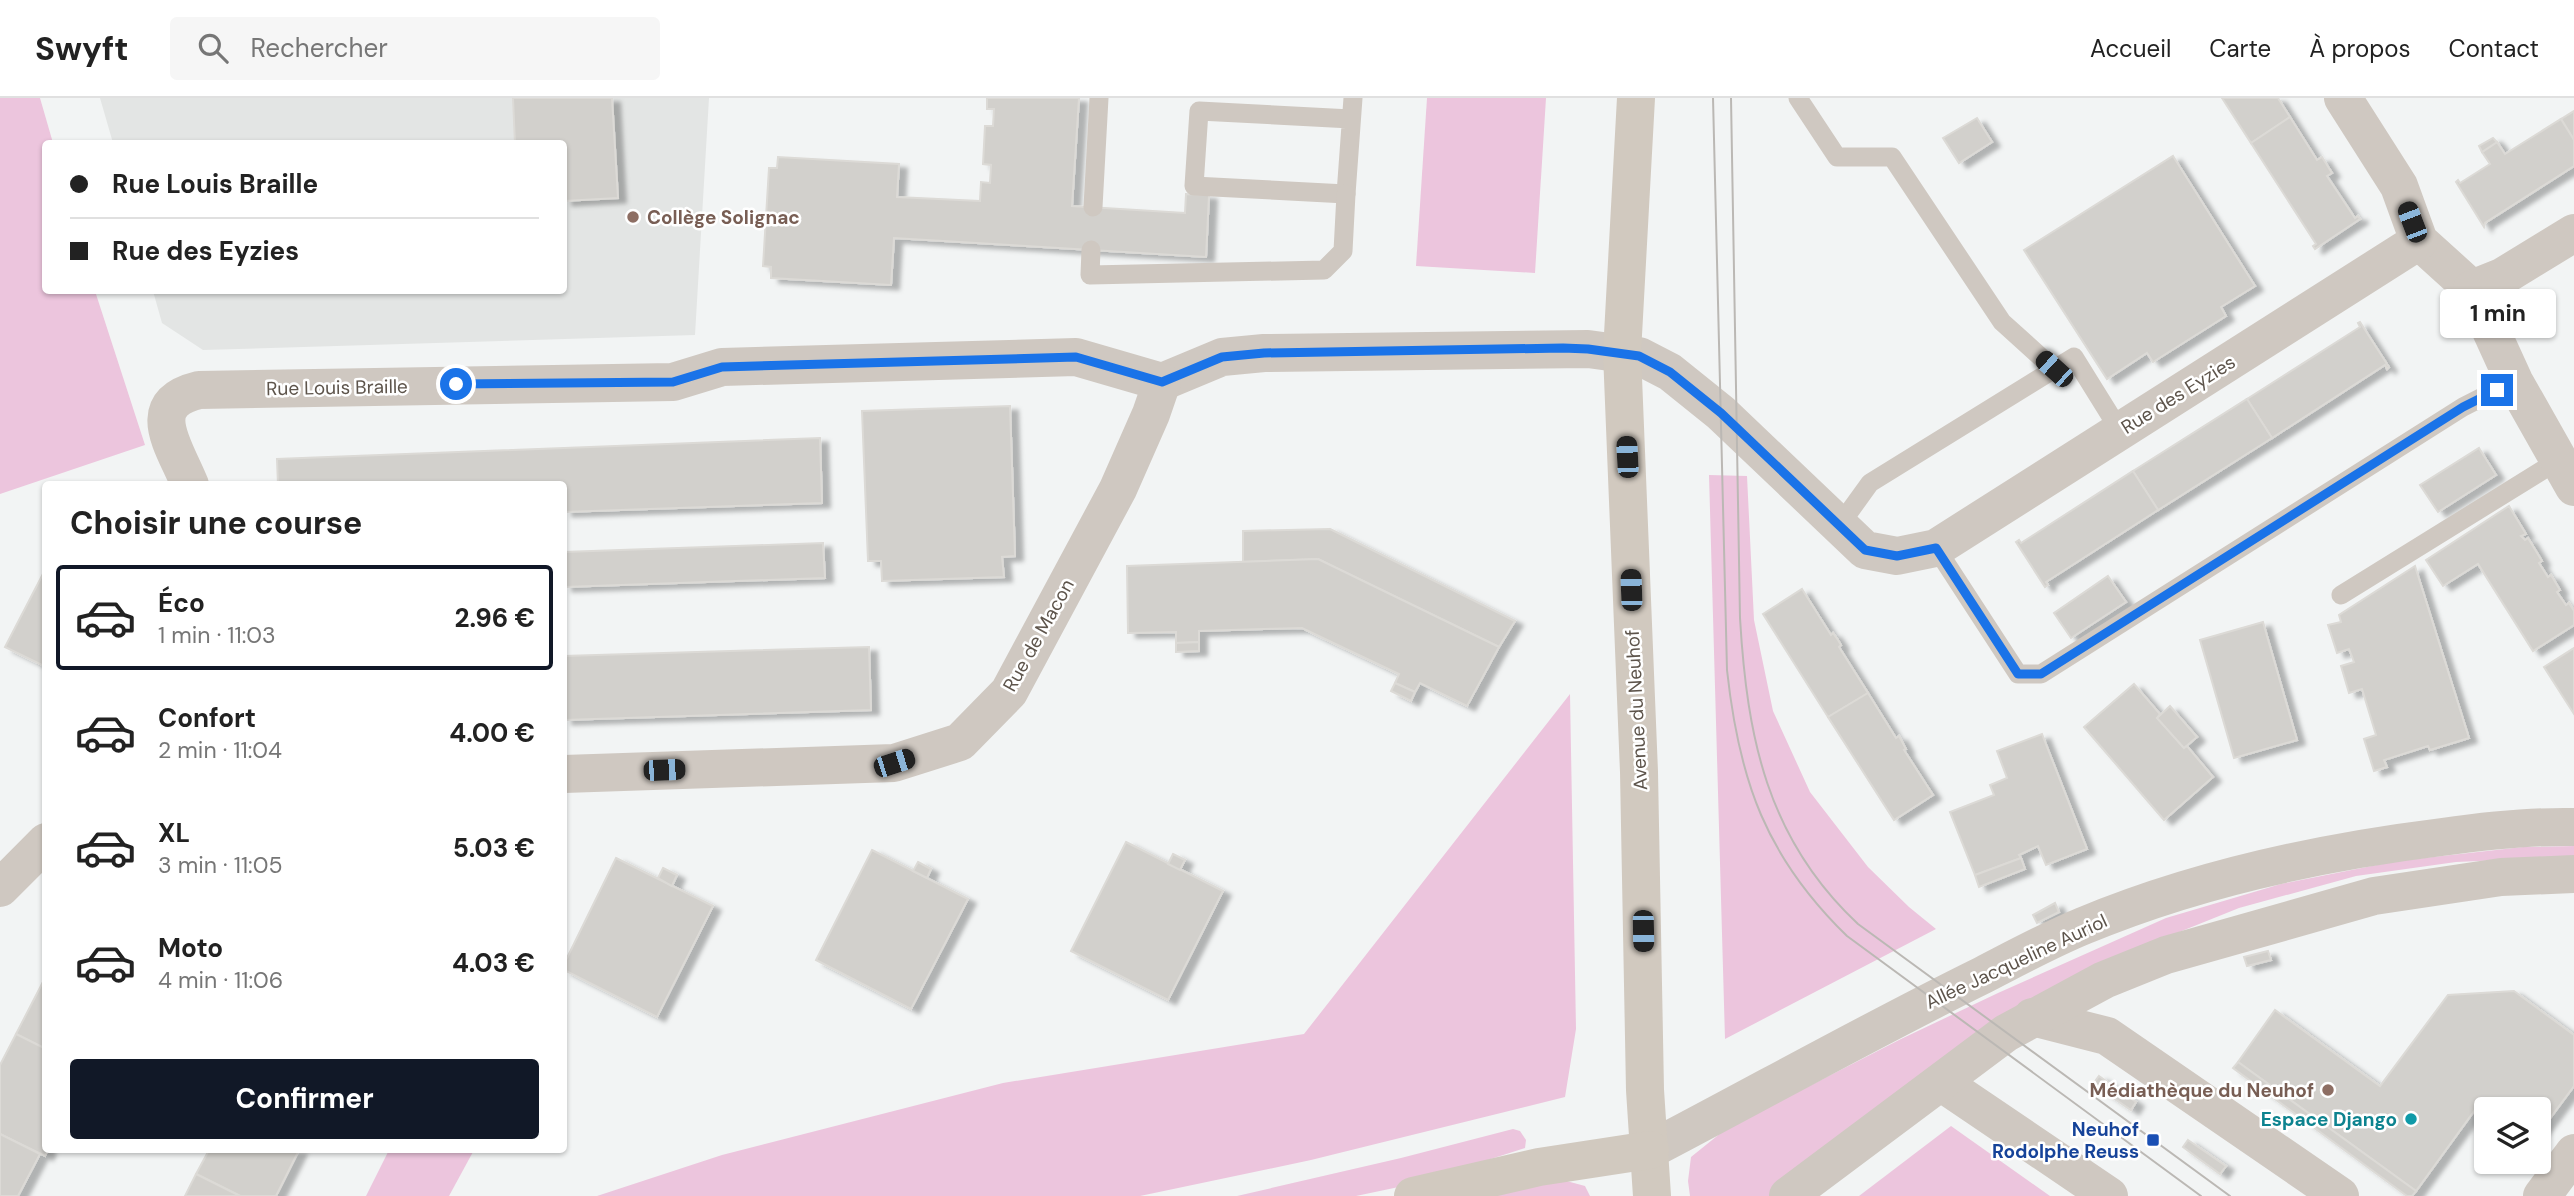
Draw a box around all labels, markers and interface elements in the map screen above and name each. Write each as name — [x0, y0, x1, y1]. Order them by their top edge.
search box — [170, 17, 660, 80]
text: Swyft — [35, 27, 128, 70]
icon: search — [194, 29, 232, 67]
text: Rechercher — [250, 31, 388, 65]
text: Accueil — [2090, 33, 2171, 64]
text: Carte — [2209, 33, 2271, 64]
text: À propos — [2309, 33, 2411, 64]
text: Contact — [2449, 33, 2539, 64]
text: Rue Louis Braille — [112, 167, 318, 201]
car — [2395, 199, 2430, 245]
place label: Collège Solignac — [647, 205, 800, 230]
marker: Collège Solignac — [625, 209, 641, 225]
text: Rue des Eyzies — [112, 234, 299, 268]
callout: 1 min — [2439, 288, 2555, 338]
text: 1 min — [2470, 298, 2526, 328]
car — [2032, 347, 2077, 391]
street label: Rue des Eyzies — [2116, 349, 2240, 440]
route start — [440, 368, 472, 400]
street label: Rue Louis Braille — [266, 374, 408, 401]
route end — [2481, 374, 2513, 406]
car — [1616, 435, 1639, 479]
text: Choisir une course — [70, 502, 362, 544]
car — [1620, 569, 1643, 611]
street label: Rue de Macon — [997, 574, 1080, 696]
icon: car — [74, 586, 137, 649]
text: Éco — [158, 586, 205, 620]
text: 2.96 € — [455, 601, 535, 635]
text: 1 min · 11:03 — [158, 620, 276, 650]
street label: Avenue du Neuhof — [1620, 629, 1653, 791]
icon: car — [74, 701, 137, 764]
text: Confort — [158, 701, 256, 735]
text: 4.00 € — [449, 716, 535, 750]
text: 2 min · 11:04 — [158, 735, 282, 765]
car — [871, 747, 918, 779]
car — [643, 759, 686, 781]
icon: car — [74, 816, 137, 879]
text: XL — [158, 816, 190, 850]
text: 5.03 € — [453, 831, 535, 865]
text: 3 min · 11:05 — [158, 850, 282, 880]
street label: Allée Jacqueline Auriol — [1921, 908, 2111, 1015]
car — [1633, 910, 1654, 952]
icon: car — [74, 931, 137, 994]
text: Moto — [158, 931, 223, 965]
text: 4.03 € — [452, 946, 535, 980]
text: 4 min · 11:06 — [158, 965, 283, 995]
button: Confirmer — [70, 1059, 539, 1139]
place label: Médiathèque du Neuhof — [2090, 1078, 2314, 1103]
marker: Médiathèque du Neuhof — [2320, 1082, 2336, 1098]
map controls — [2474, 1097, 2551, 1174]
button: layers — [2474, 1097, 2551, 1174]
place label: Espace Django — [2261, 1107, 2397, 1132]
marker: Espace Django — [2403, 1111, 2419, 1127]
place label: Neuhof Rodolphe Reuss — [1992, 1117, 2139, 1164]
marker: Neuhof Rodolphe Reuss — [2145, 1132, 2161, 1148]

